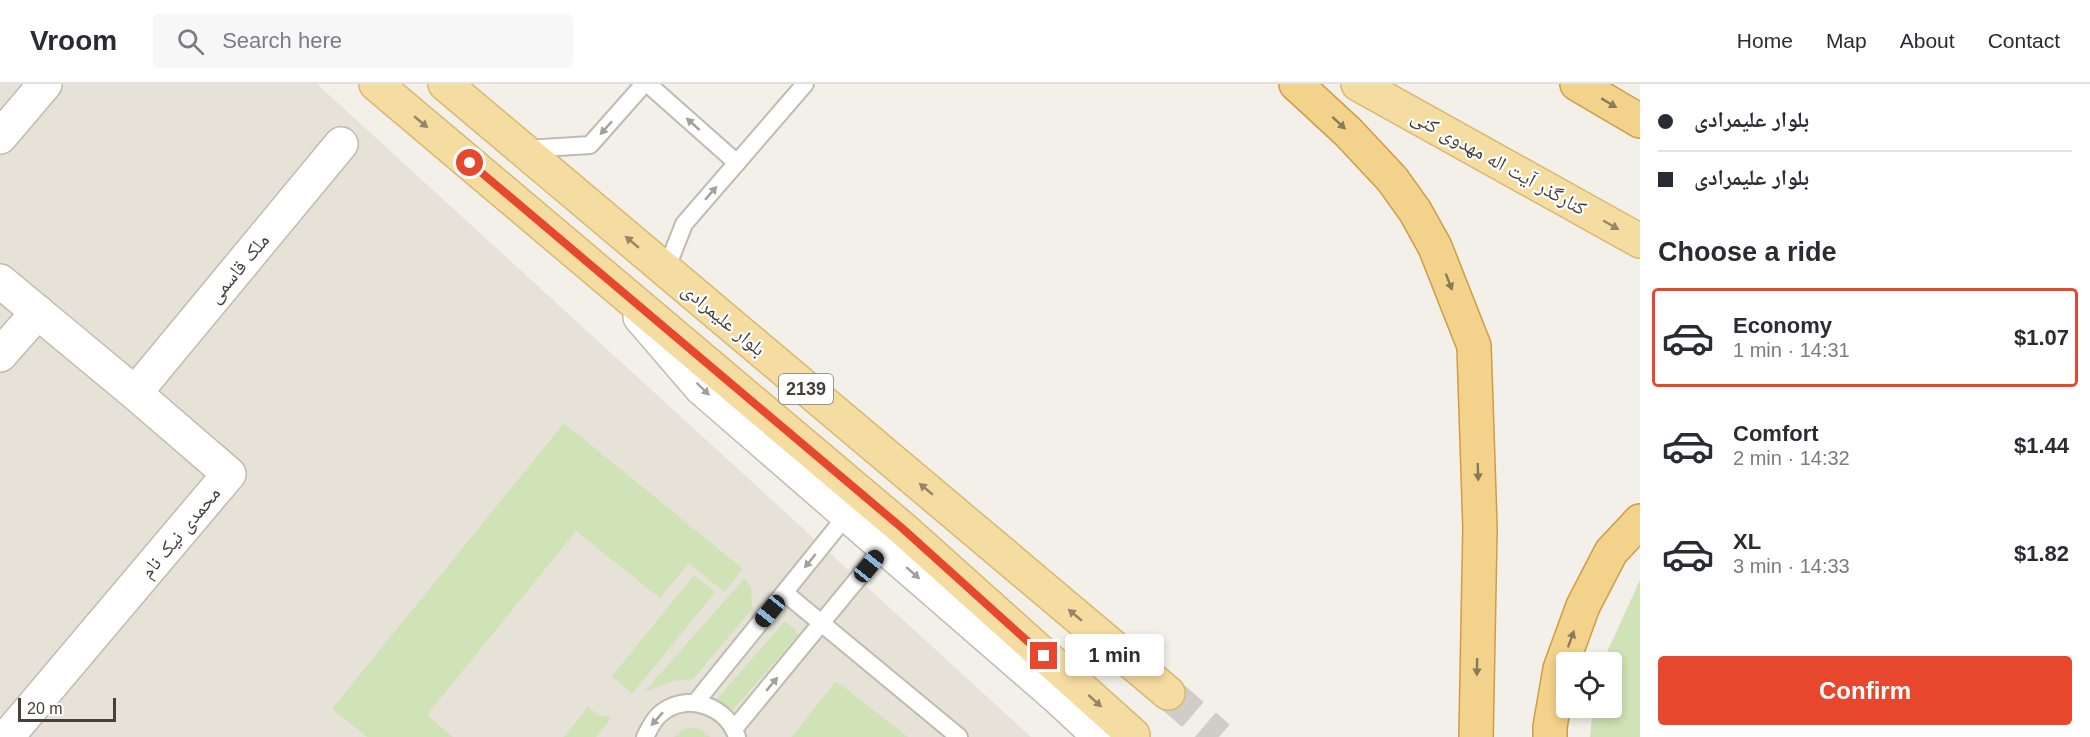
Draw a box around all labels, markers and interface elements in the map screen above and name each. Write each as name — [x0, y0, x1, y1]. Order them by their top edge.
search box — [153, 14, 573, 68]
text: Vroom — [30, 25, 117, 56]
icon: search — [174, 25, 207, 58]
text: Search here — [222, 28, 342, 53]
text: Home — [1737, 29, 1793, 52]
text: Map — [1826, 29, 1867, 52]
text: About — [1900, 29, 1955, 52]
text: Contact — [1988, 29, 2060, 52]
one-way arrow — [1601, 97, 1617, 108]
street label: کنارگذر آیت اله مهدوی کنی — [1407, 105, 1590, 220]
text: بلوار علیمرادی — [1694, 107, 1809, 132]
one-way arrow — [413, 115, 428, 128]
one-way arrow — [1332, 116, 1346, 130]
one-way arrow — [686, 117, 701, 131]
one-way arrow — [600, 120, 613, 135]
route start — [456, 149, 483, 176]
text: بلوار علیمرادی — [1694, 165, 1809, 190]
one-way arrow — [704, 186, 717, 201]
one-way arrow — [1603, 220, 1620, 230]
street label: ملک قاسمی — [203, 229, 274, 308]
one-way arrow — [625, 236, 640, 249]
text: Choose a ride — [1658, 237, 1837, 267]
one-way arrow — [1445, 273, 1454, 291]
street label: بلوار علیمرادی — [677, 278, 770, 361]
icon: car — [1661, 311, 1715, 365]
text: Economy — [1733, 313, 1832, 338]
text: $1.07 — [2014, 325, 2069, 350]
text: 1 min · 14:31 — [1733, 339, 1850, 361]
road number: 2139 — [779, 374, 833, 404]
one-way arrow — [696, 382, 711, 396]
icon: car — [1661, 419, 1715, 473]
text: Comfort — [1733, 421, 1819, 446]
text: $1.44 — [2014, 433, 2069, 458]
text: 2 min · 14:32 — [1733, 447, 1850, 469]
one-way arrow — [1474, 463, 1483, 482]
street label: محمدی نیک نام — [136, 482, 227, 584]
one-way arrow — [918, 483, 934, 496]
icon: car — [1661, 527, 1715, 581]
text: XL — [1733, 529, 1761, 554]
text: $1.82 — [2014, 541, 2069, 566]
car — [851, 546, 887, 586]
one-way arrow — [804, 553, 817, 569]
text: 3 min · 14:33 — [1733, 555, 1850, 577]
one-way arrow — [905, 566, 920, 579]
car — [752, 591, 788, 631]
one-way arrow — [1068, 609, 1083, 622]
one-way arrow — [1566, 630, 1576, 648]
callout: 1 min — [1065, 635, 1164, 677]
route end — [1030, 642, 1057, 669]
text: 1 min — [1088, 644, 1141, 666]
map controls — [1556, 652, 1622, 718]
button: locate — [1556, 652, 1622, 718]
button: Confirm — [1658, 656, 2072, 725]
one-way arrow — [1472, 658, 1482, 677]
one-way arrow — [765, 676, 778, 692]
one-way arrow — [1087, 694, 1102, 708]
scale bar — [18, 695, 116, 722]
text: 20 m — [27, 700, 63, 717]
one-way arrow — [651, 711, 664, 726]

